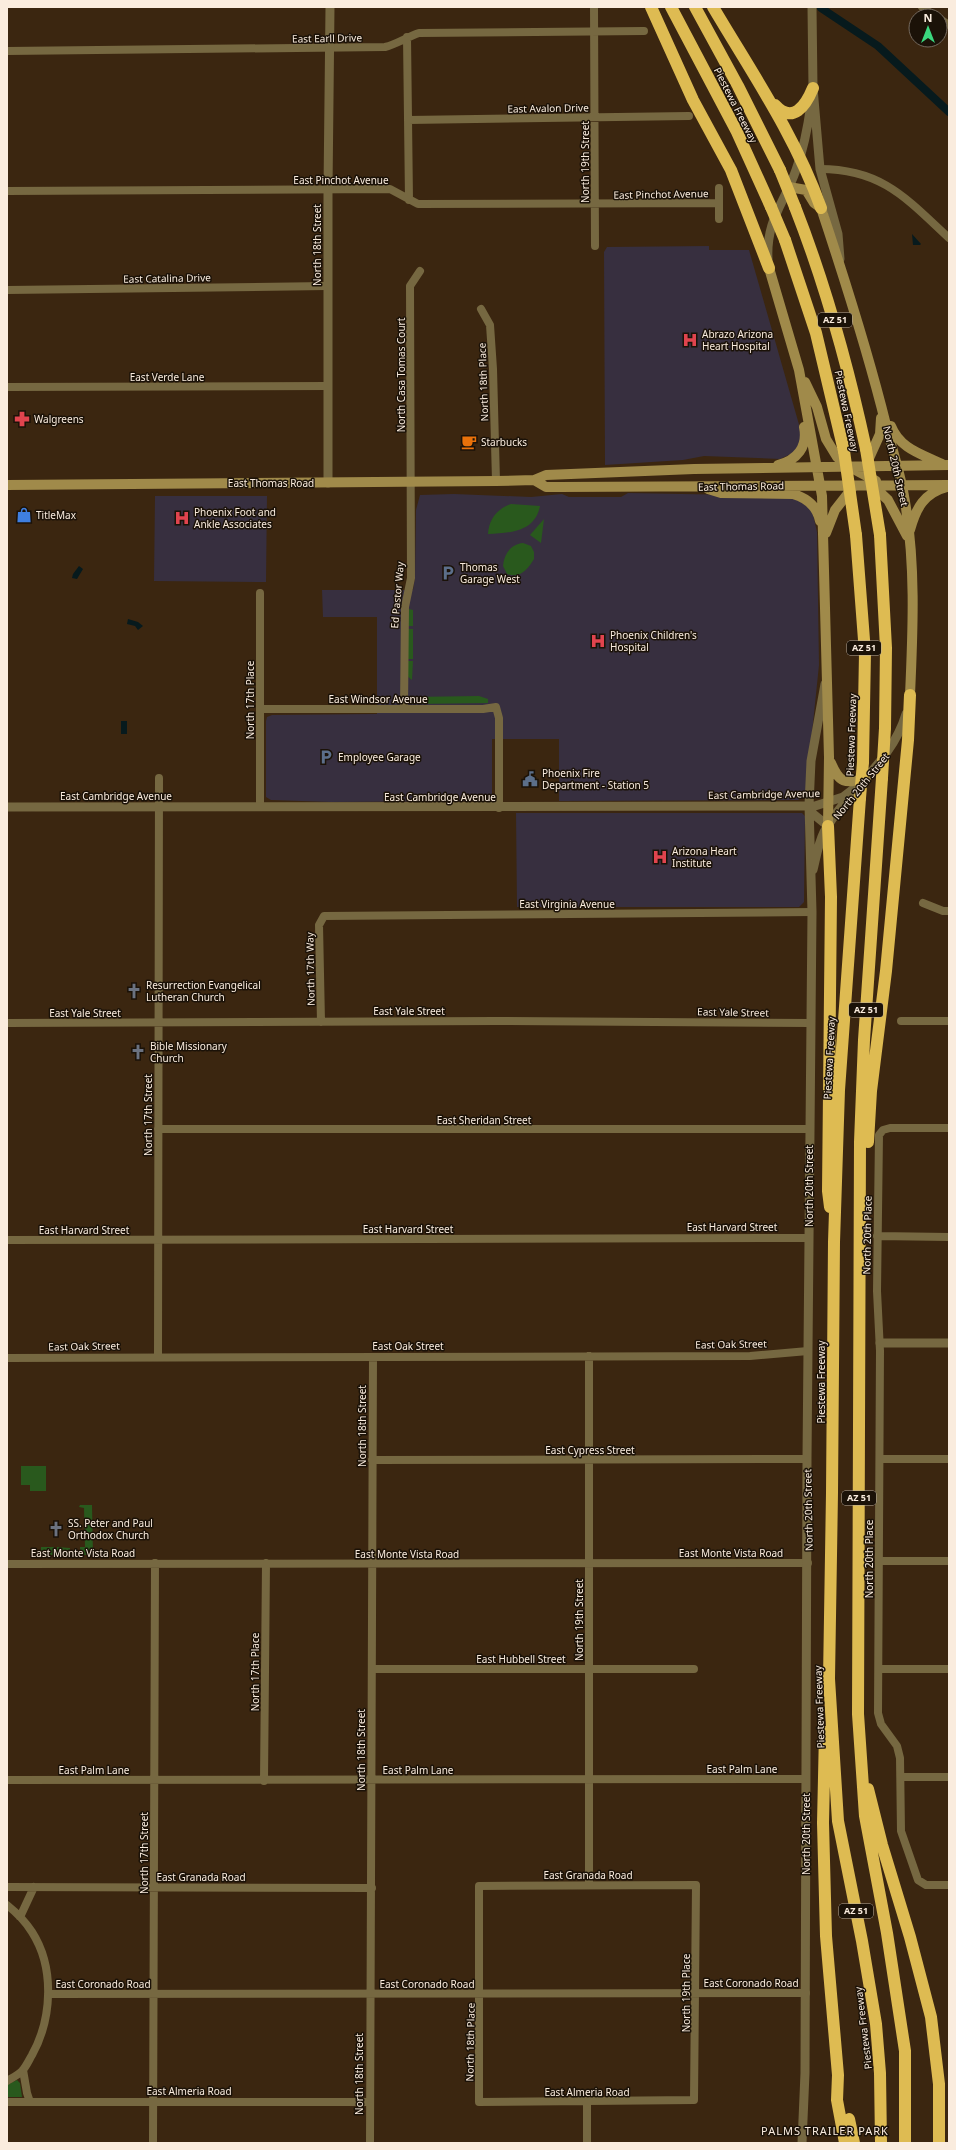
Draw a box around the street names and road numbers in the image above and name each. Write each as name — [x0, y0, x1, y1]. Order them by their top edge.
street label: East Earll Drive — [292, 30, 362, 46]
street label: Piestewa Freeway — [711, 65, 761, 146]
street label: East Avalon Drive — [507, 100, 589, 116]
street label: North 19th Street — [578, 121, 592, 203]
street label: East Pinchot Avenue — [293, 173, 389, 187]
street label: East Pinchot Avenue — [613, 186, 709, 202]
street label: North 18th Street — [310, 204, 324, 286]
street label: East Catalina Drive — [123, 270, 211, 286]
road number: AZ 51 — [818, 313, 852, 327]
street label: North Casa Tomas Court — [394, 317, 408, 432]
street label: North 18th Place — [475, 342, 491, 422]
street label: Piestewa Freeway — [832, 369, 863, 454]
street label: East Verde Lane — [130, 370, 205, 384]
street label: North 20th Street — [880, 425, 912, 508]
street label: East Thomas Road — [228, 476, 314, 490]
street label: East Thomas Road — [698, 478, 784, 494]
street label: Ed Pastor Way — [387, 560, 407, 629]
road number: AZ 51 — [847, 641, 881, 655]
street label: North 17th Place — [243, 660, 257, 739]
street label: East Windsor Avenue — [328, 692, 428, 706]
street label: Piestewa Freeway — [843, 692, 859, 777]
street label: North 20th Street — [830, 749, 892, 822]
street label: East Cambridge Avenue — [708, 786, 820, 802]
street label: East Cambridge Avenue — [60, 789, 172, 803]
street label: East Cambridge Avenue — [384, 790, 496, 804]
street label: East Virginia Avenue — [519, 897, 615, 911]
street label: North 17th Way — [302, 931, 318, 1006]
road number: AZ 51 — [849, 1003, 883, 1017]
street label: East Yale Street — [373, 1004, 445, 1018]
street label: East Yale Street — [697, 1004, 769, 1020]
street label: East Yale Street — [49, 1006, 121, 1020]
street label: Piestewa Freeway — [820, 1015, 838, 1100]
street label: North 17th Street — [141, 1074, 155, 1156]
street label: East Sheridan Street — [437, 1113, 532, 1127]
street label: North 20th Street — [802, 1145, 816, 1227]
street label: North 20th Place — [859, 1195, 875, 1274]
street label: East Harvard Street — [687, 1220, 778, 1234]
street label: East Harvard Street — [363, 1222, 454, 1236]
street label: East Harvard Street — [39, 1223, 130, 1237]
street label: East Oak Street — [695, 1336, 767, 1352]
street label: East Oak Street — [48, 1338, 120, 1354]
street label: East Oak Street — [372, 1339, 444, 1353]
street label: Piestewa Freeway — [814, 1340, 828, 1423]
street label: North 18th Street — [355, 1385, 369, 1467]
street label: East Cypress Street — [545, 1443, 635, 1457]
street label: North 20th Street — [800, 1469, 816, 1551]
road number: AZ 51 — [842, 1491, 876, 1505]
street label: North 20th Place — [862, 1519, 876, 1598]
street label: East Monte Vista Road — [31, 1546, 135, 1560]
street label: East Monte Vista Road — [679, 1546, 783, 1560]
street label: East Monte Vista Road — [355, 1547, 459, 1561]
street label: North 19th Street — [572, 1579, 586, 1661]
street label: North 17th Place — [248, 1632, 262, 1711]
street label: East Hubbell Street — [476, 1652, 566, 1666]
street label: Piestewa Freeway — [811, 1664, 827, 1749]
street label: North 18th Street — [354, 1709, 368, 1791]
street label: East Palm Lane — [706, 1762, 778, 1776]
street label: East Palm Lane — [58, 1763, 130, 1777]
street label: East Palm Lane — [382, 1763, 454, 1777]
street label: North 20th Street — [799, 1793, 813, 1875]
street label: North 17th Street — [137, 1812, 151, 1894]
street label: East Granada Road — [543, 1868, 633, 1882]
street label: East Granada Road — [156, 1870, 246, 1884]
road number: AZ 51 — [839, 1904, 873, 1918]
street label: North 19th Place — [679, 1953, 693, 2032]
street label: East Coronado Road — [703, 1976, 799, 1990]
street label: East Coronado Road — [55, 1977, 151, 1991]
street label: East Coronado Road — [379, 1977, 475, 1991]
street label: Piestewa Freeway — [851, 1985, 875, 2070]
street label: North 18th Place — [462, 2002, 478, 2081]
street label: North 18th Street — [352, 2033, 366, 2115]
street label: East Almeria Road — [146, 2084, 232, 2098]
street label: East Almeria Road — [544, 2085, 630, 2099]

